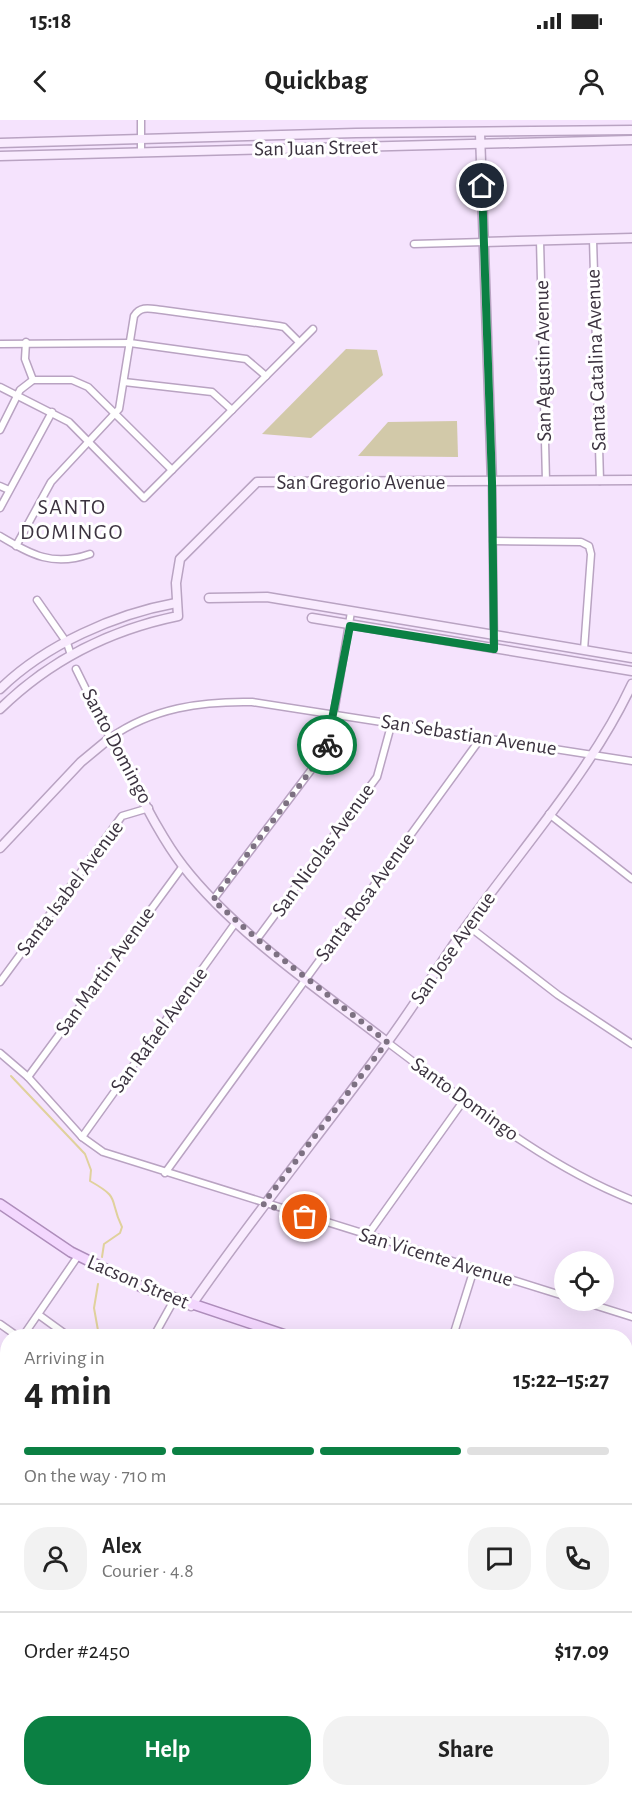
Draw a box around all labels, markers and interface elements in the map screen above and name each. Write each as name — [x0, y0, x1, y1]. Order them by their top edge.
text: 15:18 — [30, 10, 71, 32]
icon: back — [24, 65, 57, 98]
icon: person — [575, 65, 608, 98]
text: Quickbag — [265, 67, 367, 94]
street label: San Juan Street — [254, 136, 378, 160]
pin — [456, 160, 507, 211]
icon: home — [465, 169, 498, 202]
street label: Santa Catalina Avenue — [582, 269, 610, 451]
street label: San Agustin Avenue — [531, 280, 555, 442]
street label: San Gregorio Avenue — [277, 472, 445, 493]
district label: SANTO DOMINGO — [20, 496, 124, 543]
street label: Santo Domingo — [78, 685, 156, 807]
street label: San Sebastian Avenue — [380, 711, 558, 759]
courier — [297, 715, 357, 775]
icon: bike — [311, 729, 344, 762]
street label: San Nicolas Avenue — [268, 780, 378, 920]
street label: Santa Isabel Avenue — [13, 817, 127, 959]
street label: Santa Rosa Avenue — [312, 829, 418, 965]
street label: San Jose Avenue — [407, 888, 499, 1008]
street label: San Martin Avenue — [51, 903, 159, 1039]
street label: San Rafael Avenue — [107, 963, 211, 1097]
street label: Santo Domingo — [407, 1053, 523, 1145]
pin — [279, 1191, 330, 1242]
icon: bag — [288, 1200, 321, 1233]
street label: San Vicente Avenue — [357, 1224, 515, 1290]
street label: Lacson Street — [84, 1251, 192, 1313]
map controls — [554, 1251, 614, 1311]
button: locate — [554, 1251, 614, 1311]
text: Arriving in — [24, 1348, 105, 1368]
text: 15:22–15:27 — [513, 1369, 609, 1391]
text: 4 min — [24, 1373, 112, 1412]
text: On the way · 710 m — [24, 1466, 167, 1486]
button: person — [24, 1527, 87, 1590]
button: chat — [468, 1527, 531, 1590]
button: phone — [546, 1527, 609, 1590]
text: Alex — [102, 1535, 142, 1557]
text: Courier · 4.8 — [102, 1561, 194, 1581]
text: Order #2450 — [24, 1640, 130, 1662]
text: $17.09 — [555, 1640, 609, 1662]
button: Help — [24, 1716, 311, 1785]
button: Share — [323, 1716, 609, 1785]

